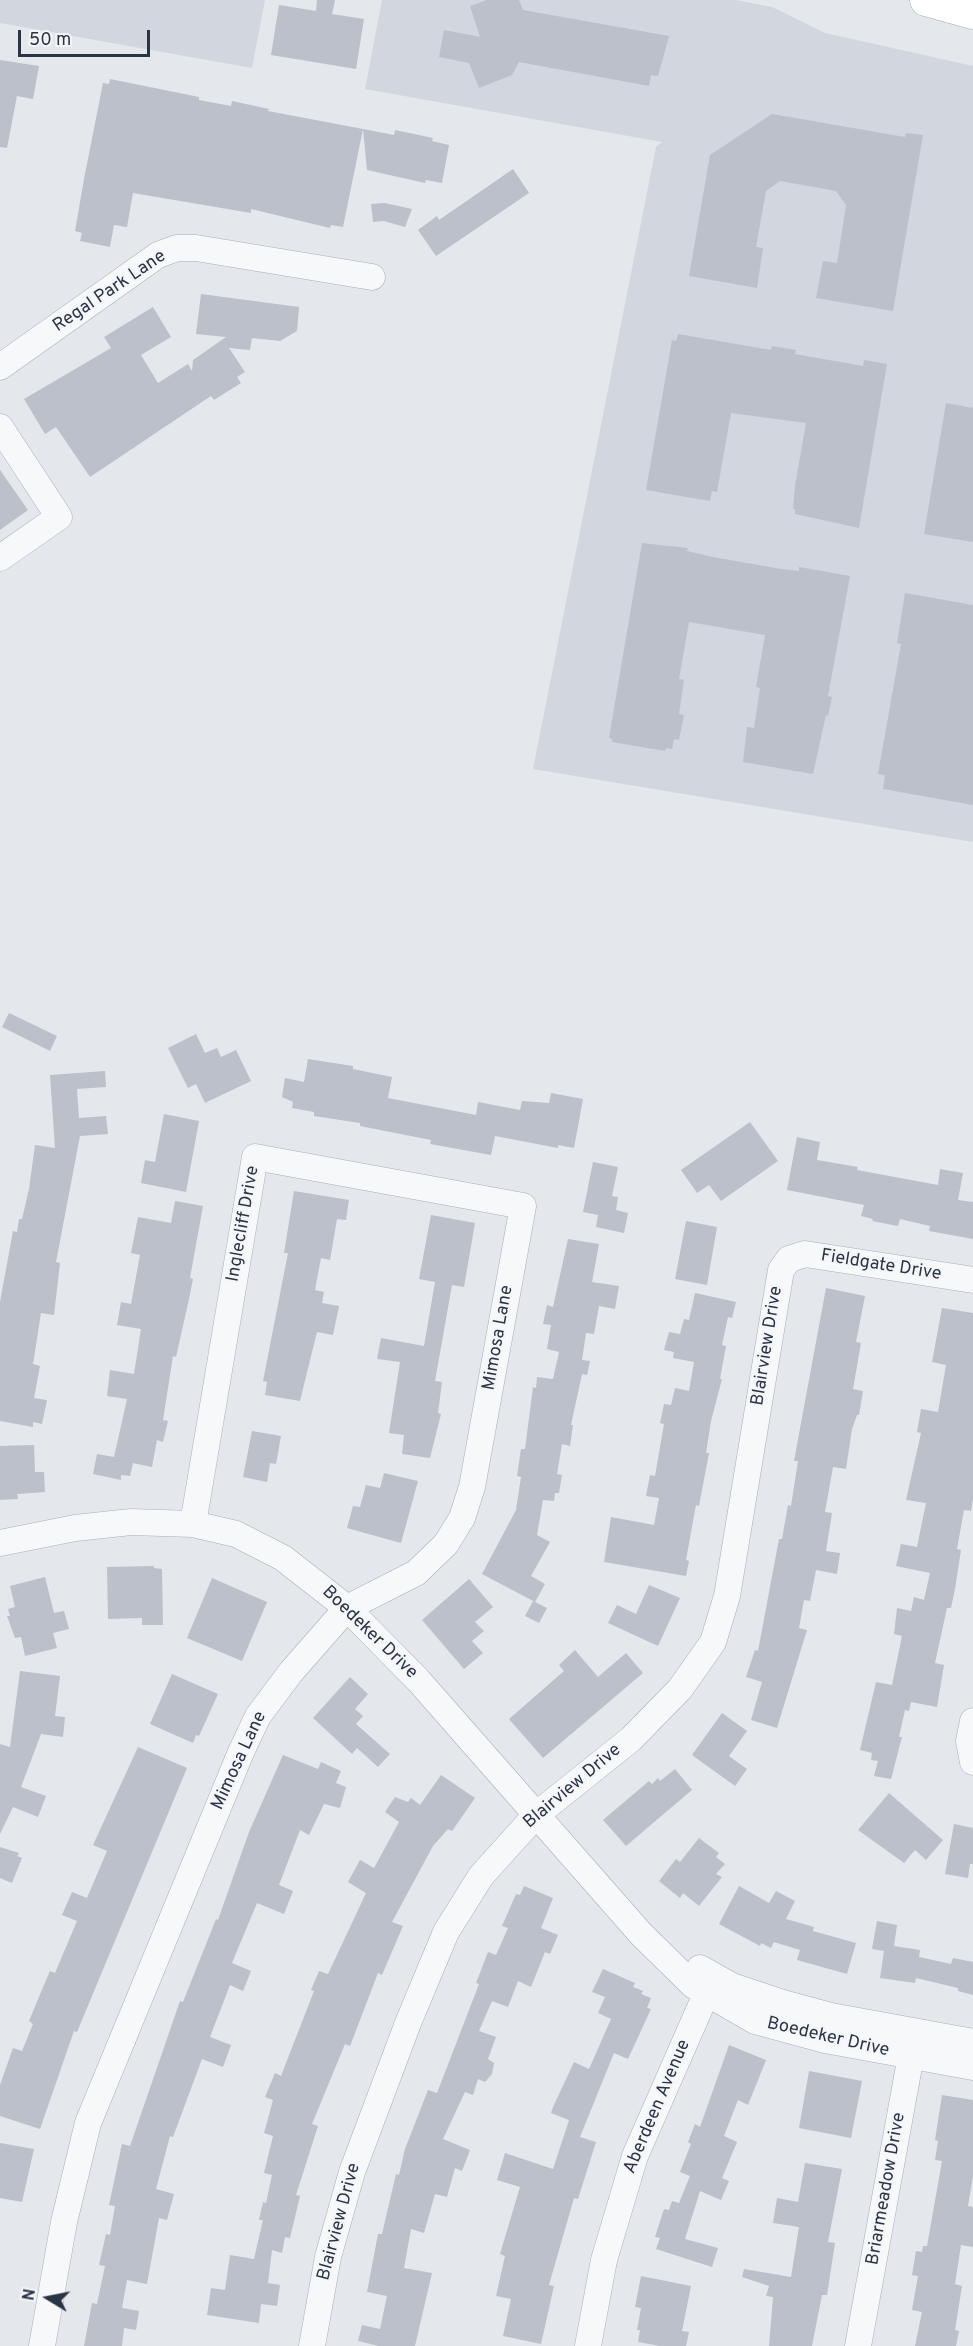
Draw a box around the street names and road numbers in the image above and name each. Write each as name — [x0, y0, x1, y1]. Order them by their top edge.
street label: Regal Park Lane — [49, 246, 171, 338]
street label: Inglecliff Drive — [223, 1164, 265, 1284]
street label: Fieldgate Drive — [819, 1246, 943, 1286]
street label: Mimosa Lane — [479, 1284, 519, 1392]
street label: Blairview Drive — [748, 1285, 788, 1407]
street label: Boedeker Drive — [317, 1582, 421, 1684]
street label: Mimosa Lane — [208, 1708, 272, 1814]
street label: Blairview Drive — [520, 1740, 626, 1834]
street label: Boedeker Drive — [765, 2013, 891, 2063]
street label: Aberdeen Avenue — [620, 2037, 696, 2177]
street label: Briarmeadow Drive — [863, 2111, 911, 2267]
street label: Blairview Drive — [314, 2161, 366, 2283]

